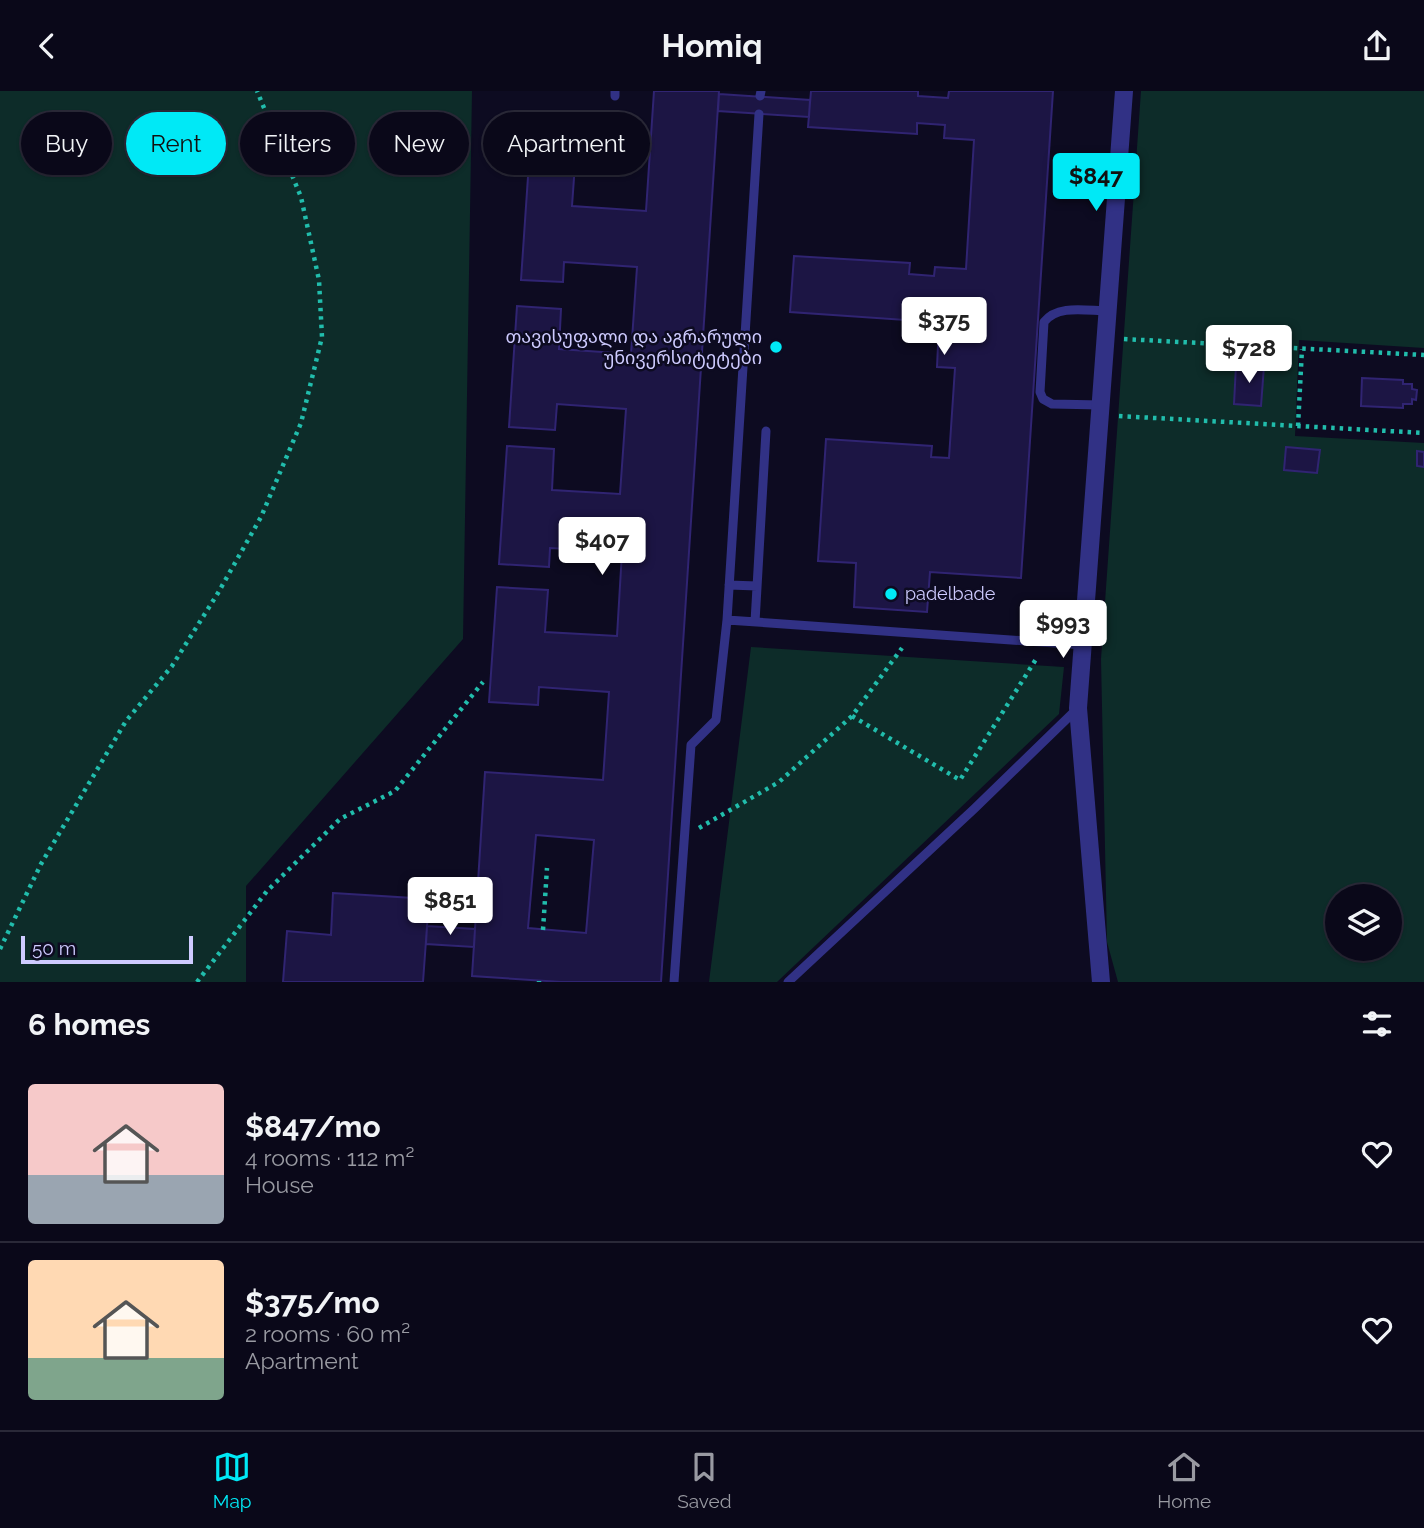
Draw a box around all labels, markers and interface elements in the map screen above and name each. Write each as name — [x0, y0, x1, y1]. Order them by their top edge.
icon: back — [28, 27, 66, 65]
text: Homiq — [661, 27, 763, 64]
icon: share — [1358, 27, 1396, 65]
chip: Buy — [21, 112, 112, 175]
chip: Rent — [126, 112, 226, 175]
chip: Filters — [240, 112, 355, 175]
chip: New — [369, 112, 469, 175]
chip: Apartment — [483, 112, 650, 175]
pin: $847 — [1055, 153, 1137, 213]
text: $847 — [1069, 162, 1123, 189]
pin: $375 — [903, 297, 985, 357]
text: $375 — [918, 306, 970, 333]
pin: $728 — [1208, 325, 1290, 385]
place label: თავისუფალი და აგრარული უნივერსიტეტები — [506, 326, 762, 369]
text: $728 — [1222, 334, 1276, 361]
marker: თავისუფალი და აგრარული უნივერსიტეტები — [768, 339, 784, 355]
pin: $407 — [561, 517, 643, 577]
text: $407 — [575, 526, 629, 553]
place label: padelbade — [905, 583, 996, 604]
marker: padelbade — [883, 586, 899, 602]
pin: $993 — [1022, 601, 1104, 660]
text: $993 — [1036, 609, 1090, 636]
pin: $851 — [409, 877, 491, 937]
map controls — [1325, 884, 1402, 961]
button: layers — [1325, 884, 1402, 961]
text: $851 — [424, 886, 476, 913]
scale bar — [21, 933, 192, 965]
text: 50 m — [32, 937, 76, 959]
icon: filters — [1358, 1005, 1396, 1043]
text: 6 homes — [28, 1007, 150, 1042]
text: $847/mo — [245, 1109, 381, 1144]
icon: home — [84, 1112, 168, 1196]
icon: heart — [1358, 1135, 1396, 1173]
text: 4 rooms · 112 m² — [245, 1144, 414, 1171]
text: House — [245, 1171, 314, 1198]
text: $375/mo — [245, 1285, 380, 1320]
icon: home — [84, 1288, 168, 1372]
icon: heart — [1358, 1311, 1396, 1349]
text: 2 rooms · 60 m² — [245, 1320, 410, 1347]
text: Apartment — [245, 1347, 359, 1374]
tab: Map — [213, 1448, 252, 1512]
tab: Saved — [677, 1448, 732, 1512]
tab: Home — [1157, 1448, 1211, 1512]

